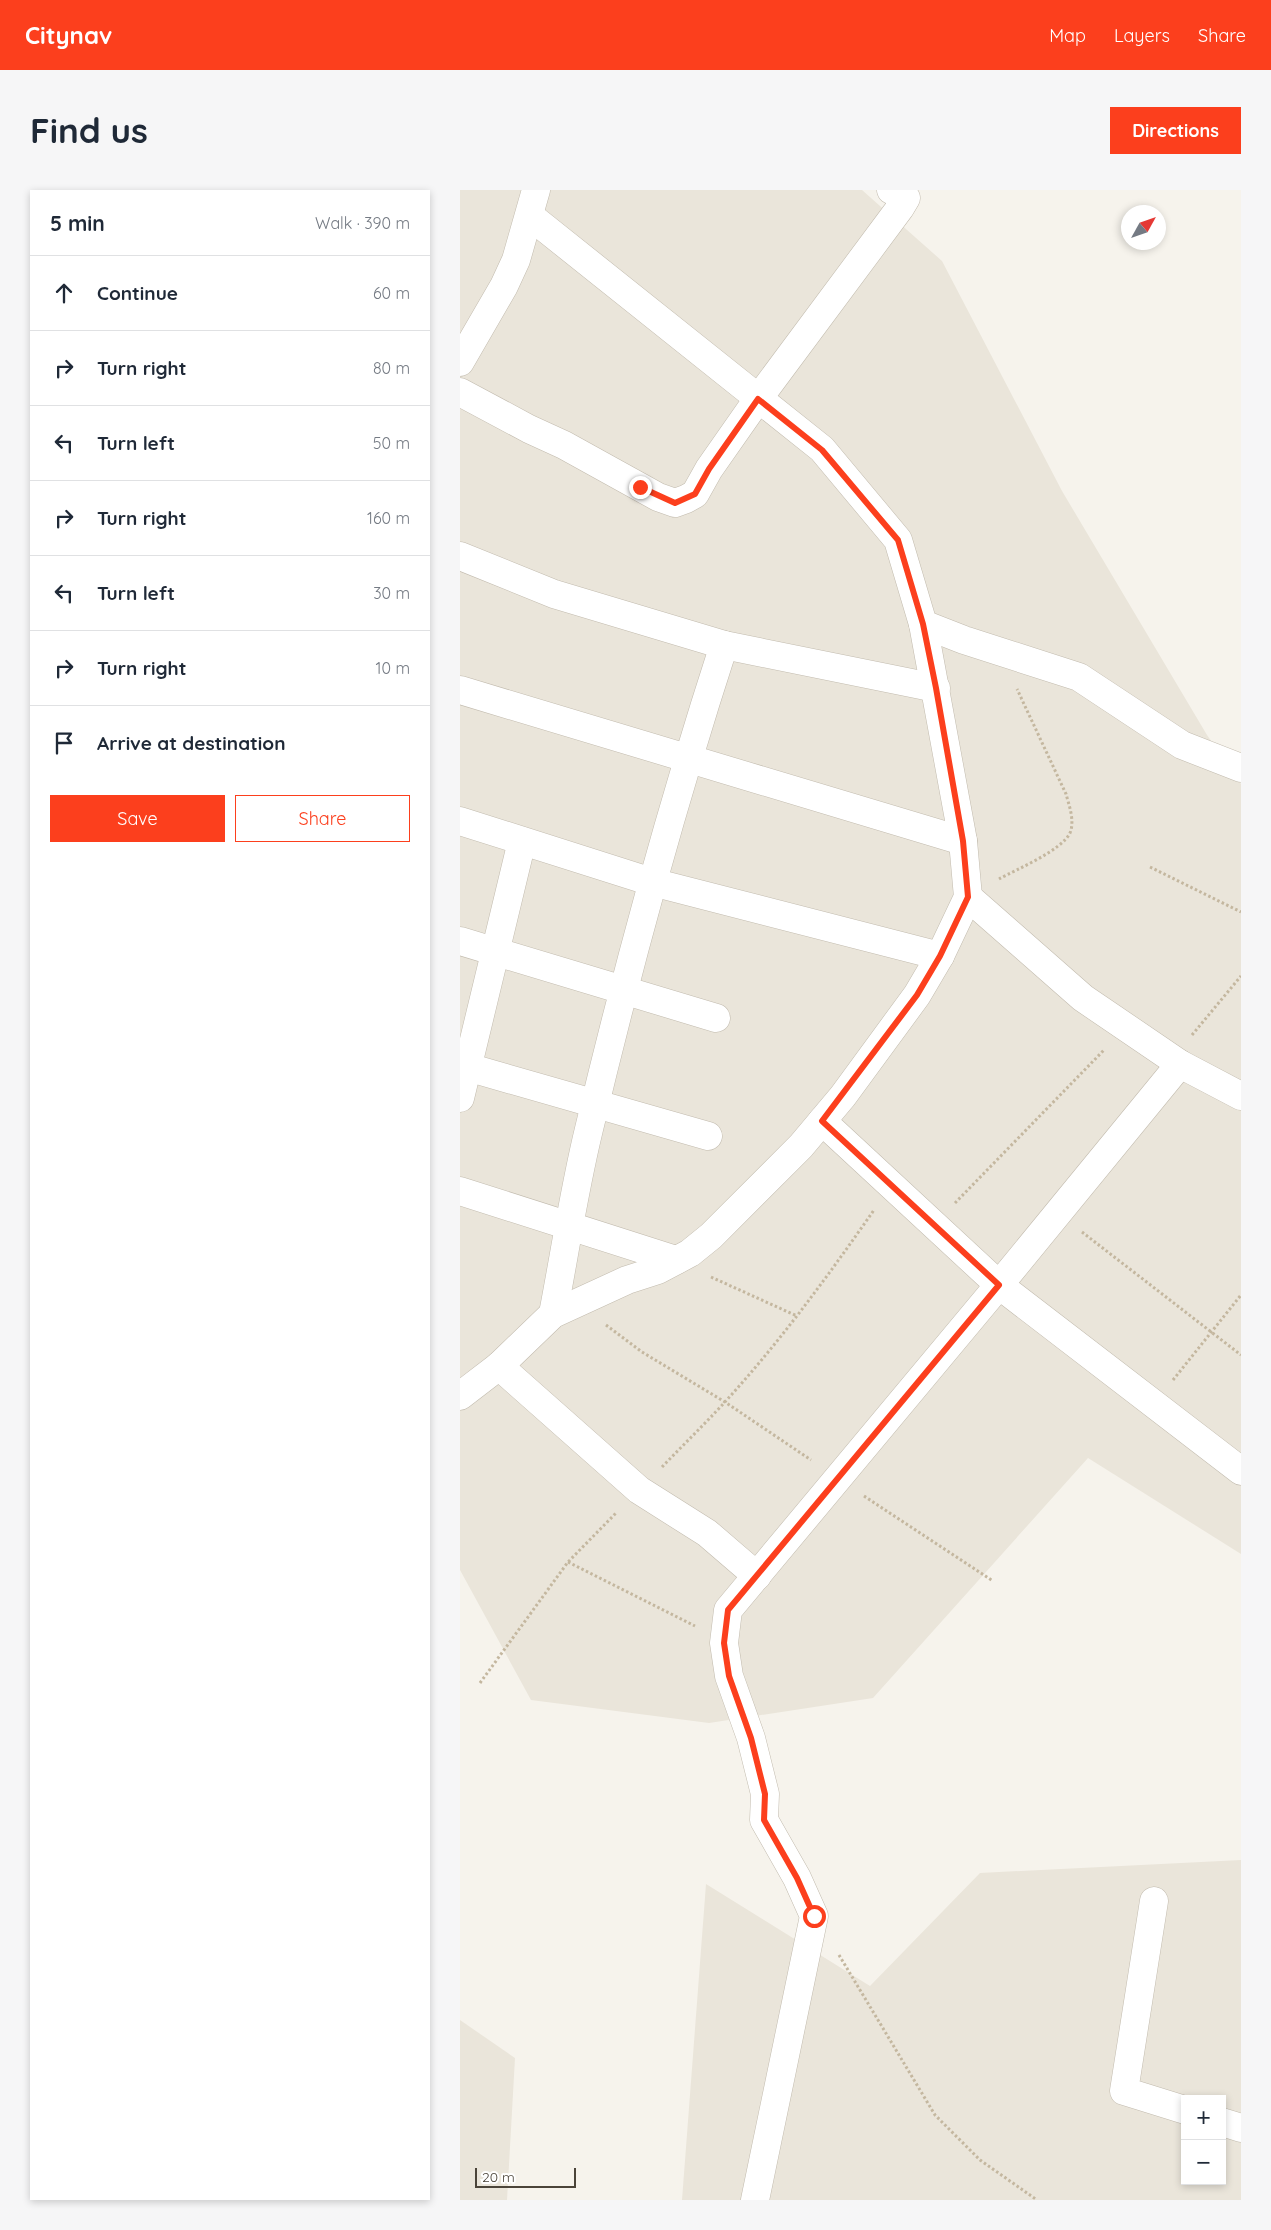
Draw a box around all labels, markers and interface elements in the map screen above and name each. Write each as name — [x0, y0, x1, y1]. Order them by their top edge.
text: Citynav — [25, 20, 112, 50]
text: Map — [1049, 24, 1086, 47]
text: Layers — [1114, 24, 1170, 47]
text: Share — [1198, 24, 1246, 47]
button: Directions — [1110, 107, 1241, 154]
text: Find us — [30, 108, 148, 152]
north arrow — [1121, 205, 1166, 250]
text: 5 min — [50, 210, 105, 236]
text: Walk · 390 m — [315, 213, 410, 233]
icon: ahead — [50, 279, 78, 307]
text: Continue — [97, 281, 178, 305]
text: 60 m — [373, 283, 410, 303]
icon: right — [50, 354, 78, 382]
text: Turn right — [97, 356, 186, 380]
text: 80 m — [373, 358, 410, 378]
icon: left — [50, 429, 78, 457]
text: Turn left — [97, 431, 175, 455]
text: 50 m — [373, 433, 410, 453]
route end — [629, 476, 652, 499]
icon: right — [50, 504, 78, 532]
text: Turn right — [97, 506, 186, 530]
text: 160 m — [367, 508, 410, 528]
icon: left — [50, 579, 78, 607]
text: Turn left — [97, 581, 175, 605]
text: 30 m — [373, 583, 410, 603]
icon: right — [50, 654, 78, 682]
text: Turn right — [97, 656, 186, 680]
text: 10 m — [376, 658, 410, 678]
icon: arrive — [50, 729, 78, 757]
text: Arrive at destination — [97, 731, 286, 755]
button: Save — [50, 795, 225, 842]
button: Share — [235, 795, 410, 842]
route start — [803, 1905, 826, 1928]
map controls — [1181, 2095, 1226, 2185]
button: + — [1181, 2095, 1226, 2140]
button: − — [1181, 2140, 1226, 2185]
scale bar — [475, 2165, 576, 2188]
text: 20 m — [482, 2168, 515, 2186]

